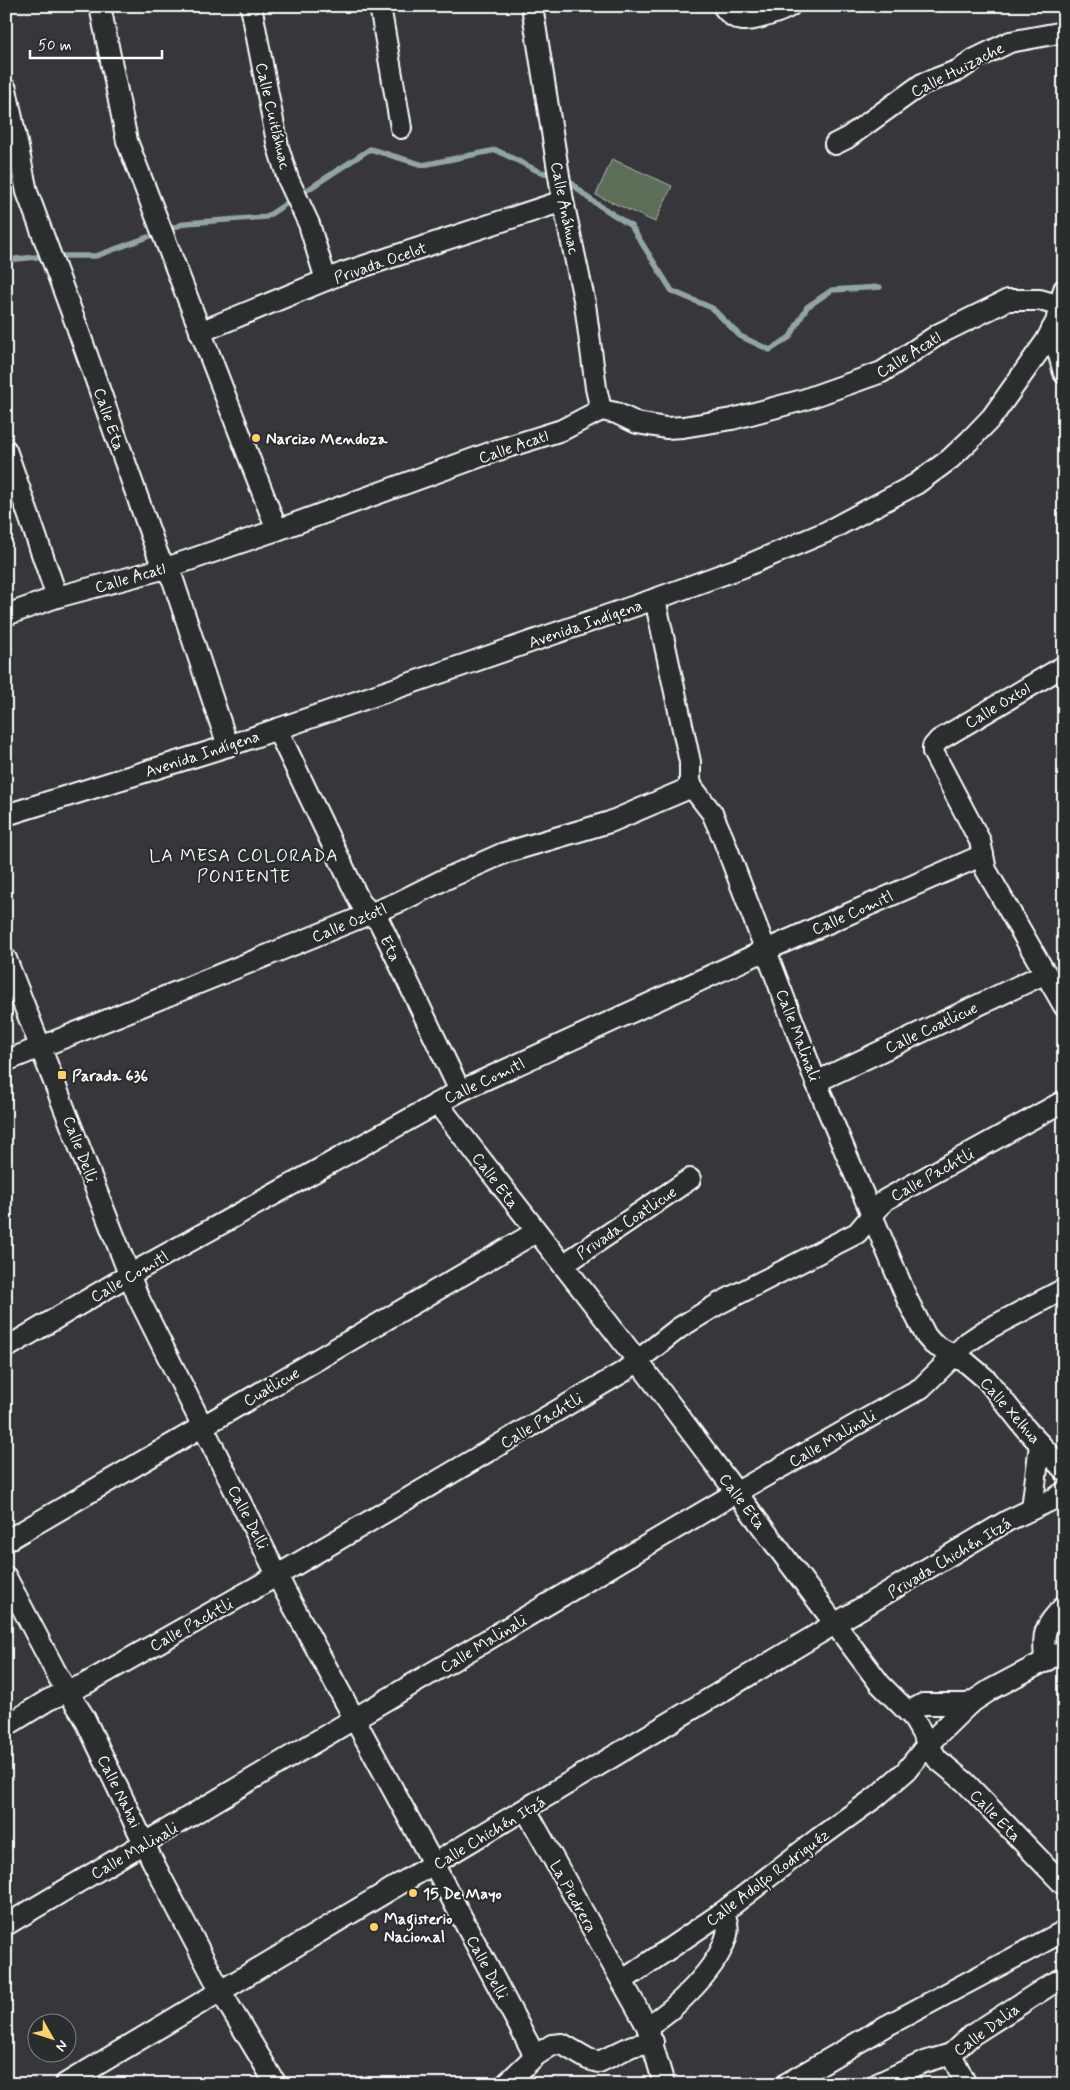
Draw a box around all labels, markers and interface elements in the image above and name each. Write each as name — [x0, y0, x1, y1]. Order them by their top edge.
scale bar — [30, 28, 162, 60]
text: 50 m — [38, 36, 72, 56]
street label: Calle Huizache — [907, 38, 1008, 103]
street label: Calle Cuitláhuac — [250, 61, 295, 172]
street label: Calle Anáhuac — [545, 160, 584, 257]
street label: Privada Ocelot — [331, 238, 430, 289]
street label: Calle Acatl — [873, 327, 945, 383]
street label: Calle Eta — [88, 385, 129, 454]
street label: Calle Acatl — [476, 426, 551, 469]
place label: Narcizo Mendoza — [266, 429, 388, 450]
marker: Narcizo Mendoza — [250, 432, 262, 444]
street label: Calle Acatl — [93, 558, 168, 599]
street label: Avenida Indígena — [526, 595, 645, 654]
street label: Calle Oxtol — [961, 679, 1034, 734]
street label: Avenida Indígena — [143, 726, 262, 783]
district label: LA MESA COLORADA PONIENTE — [149, 844, 339, 889]
street label: Calle Comitl — [809, 886, 896, 941]
street label: Calle Oztotl — [309, 899, 390, 948]
street label: Eta — [374, 932, 405, 965]
street label: Calle Malinali — [770, 986, 825, 1085]
street label: Calle Coatlicue — [882, 998, 981, 1059]
street label: Calle Comitl — [441, 1054, 528, 1109]
place label: Parada 636 — [72, 1066, 148, 1087]
marker: Parada 636 — [56, 1069, 68, 1081]
street label: Calle Delli — [57, 1113, 102, 1186]
street label: Calle Pachtli — [887, 1144, 978, 1207]
street label: Calle Eta — [467, 1149, 523, 1213]
street label: Privada Coatlicue — [573, 1182, 681, 1265]
street label: Calle Comitl — [87, 1247, 173, 1308]
street label: Cuatlicue — [240, 1363, 304, 1412]
street label: Calle Xelhua — [975, 1373, 1045, 1449]
street label: Calle Pachtli — [497, 1389, 587, 1454]
street label: Calle Malinali — [785, 1406, 880, 1473]
street label: Calle Eta — [714, 1470, 770, 1534]
street label: Calle Delli — [222, 1482, 273, 1554]
street label: Privada Chichén Itzá — [884, 1513, 1016, 1604]
street label: Calle Pachtli — [146, 1594, 237, 1657]
street label: Calle Malinali — [437, 1610, 531, 1678]
street label: Calle Nahai — [92, 1752, 145, 1832]
street label: Calle Eta — [965, 1785, 1025, 1847]
street label: Calle Chichén Itzá — [430, 1792, 550, 1875]
street label: Calle Malinali — [87, 1818, 182, 1885]
street label: Calle Adolfo Rodriguéz — [702, 1825, 835, 1933]
street label: La Piedrera — [544, 1857, 601, 1937]
place label: 15 De Mayo — [423, 1884, 502, 1905]
marker: 15 De Mayo — [407, 1887, 419, 1899]
place label: Magisterio Nacional — [384, 1909, 453, 1948]
marker: Magisterio Nacional — [368, 1921, 380, 1933]
street label: Calle Delli — [461, 1932, 512, 2003]
street label: Calle Dalia — [950, 1999, 1024, 2061]
north arrow — [28, 2012, 78, 2062]
text: N — [51, 2036, 71, 2055]

